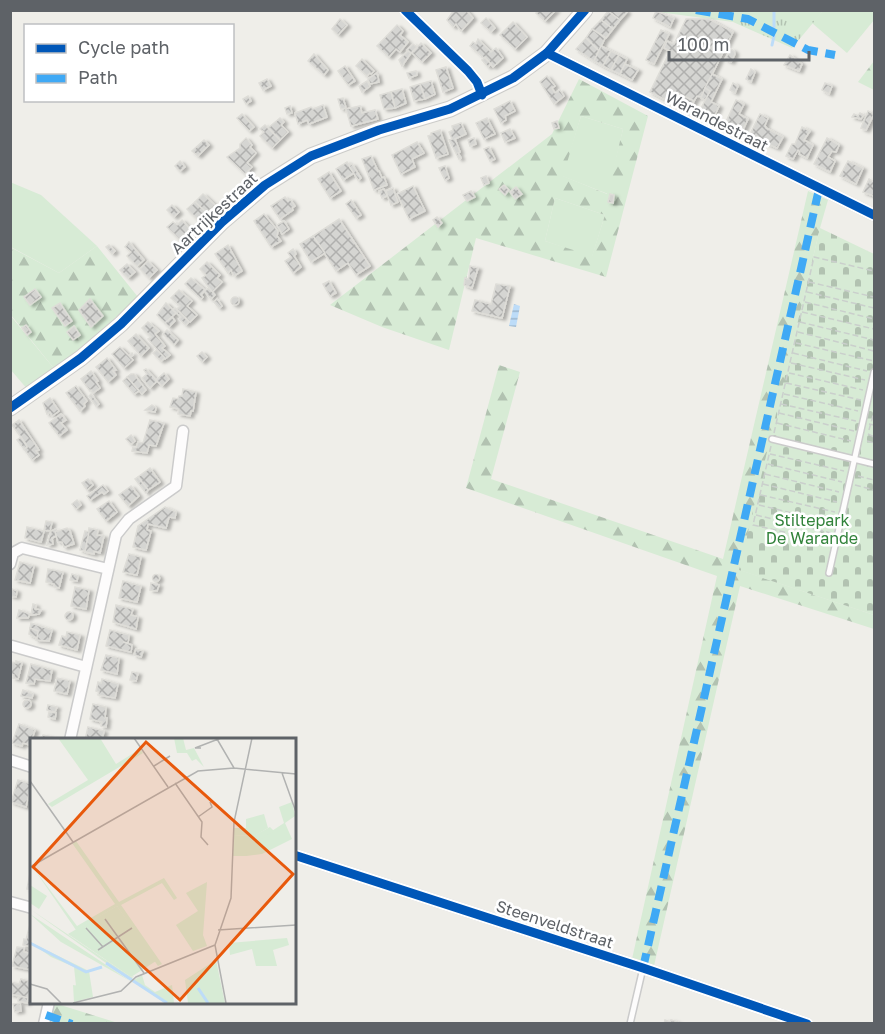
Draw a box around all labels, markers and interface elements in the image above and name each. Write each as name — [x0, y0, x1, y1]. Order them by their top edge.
legend — [24, 24, 234, 102]
scale bar — [669, 24, 808, 62]
text: 100 m — [678, 33, 729, 55]
text: Cycle path — [78, 36, 170, 58]
text: Path — [78, 66, 118, 88]
street label: Warandestraat — [662, 86, 772, 156]
street label: Aartrijkestraat — [167, 168, 261, 258]
park label: Stiltepark De Warande — [766, 510, 858, 548]
inset map — [30, 738, 296, 1004]
street label: Steenveldstraat — [494, 896, 616, 952]

